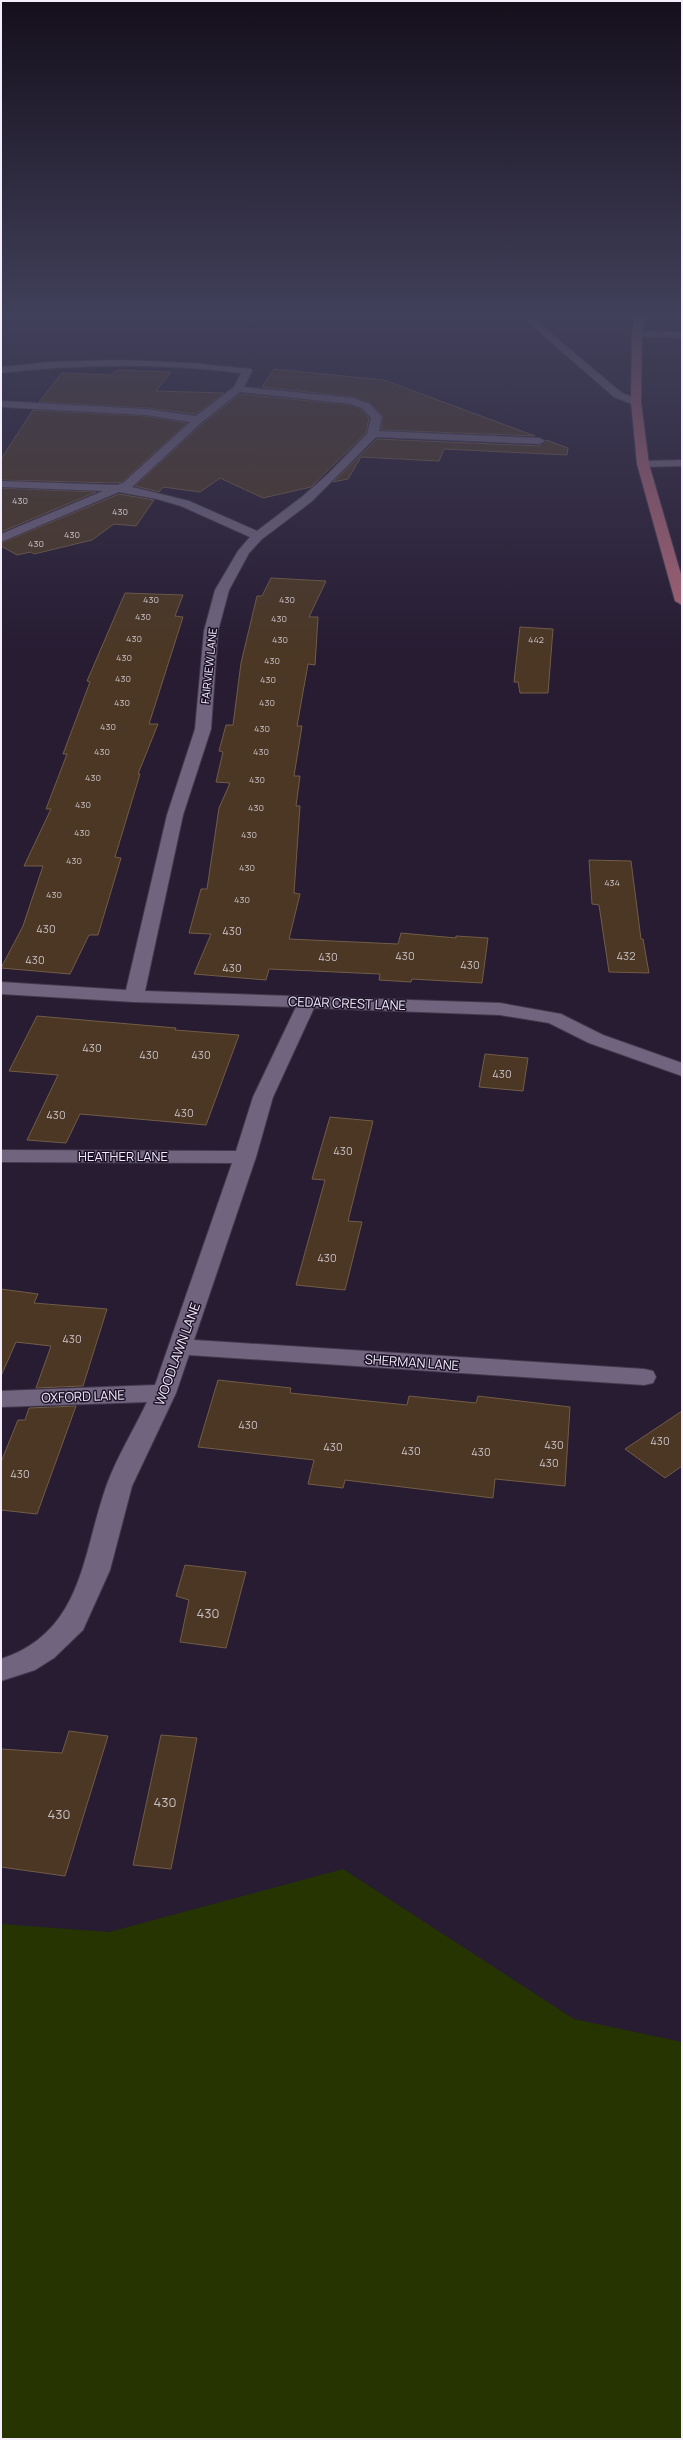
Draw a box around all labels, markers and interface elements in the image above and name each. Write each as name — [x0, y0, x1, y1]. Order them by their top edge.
house number: 430 — [12, 494, 28, 507]
house number: 430 — [112, 505, 128, 518]
house number: 430 — [64, 528, 80, 541]
house number: 430 — [28, 537, 44, 550]
house number: 430 — [143, 593, 159, 606]
house number: 430 — [279, 593, 295, 606]
house number: 430 — [135, 610, 151, 623]
house number: 430 — [271, 612, 287, 625]
street label: FAIRVIEW LANE — [197, 627, 220, 705]
house number: 430 — [126, 632, 142, 645]
house number: 430 — [272, 633, 288, 646]
house number: 442 — [528, 633, 544, 646]
house number: 430 — [116, 651, 132, 664]
house number: 430 — [264, 654, 280, 667]
house number: 430 — [115, 672, 131, 685]
house number: 430 — [260, 673, 276, 686]
house number: 430 — [114, 696, 130, 709]
house number: 430 — [259, 696, 275, 709]
house number: 430 — [100, 720, 116, 733]
house number: 430 — [254, 722, 270, 735]
house number: 430 — [94, 745, 110, 758]
house number: 430 — [253, 745, 269, 758]
house number: 430 — [85, 771, 101, 784]
house number: 430 — [249, 773, 265, 786]
house number: 430 — [75, 798, 91, 811]
house number: 430 — [248, 801, 264, 814]
house number: 430 — [74, 826, 90, 839]
house number: 430 — [241, 828, 257, 841]
house number: 430 — [66, 854, 82, 867]
house number: 430 — [239, 861, 255, 874]
house number: 434 — [604, 876, 620, 889]
house number: 430 — [46, 888, 62, 901]
house number: 430 — [234, 893, 250, 906]
house number: 430 — [36, 921, 56, 936]
house number: 430 — [222, 923, 242, 938]
house number: 430 — [395, 948, 415, 963]
house number: 432 — [617, 948, 635, 963]
house number: 430 — [318, 949, 338, 964]
house number: 430 — [25, 952, 45, 967]
house number: 430 — [460, 957, 480, 972]
house number: 430 — [222, 960, 242, 975]
street label: CEDAR CREST LANE — [288, 992, 406, 1014]
house number: 430 — [82, 1040, 102, 1055]
house number: 430 — [139, 1047, 159, 1062]
house number: 430 — [191, 1047, 211, 1062]
house number: 430 — [492, 1066, 512, 1081]
house number: 430 — [174, 1105, 194, 1120]
house number: 430 — [46, 1107, 66, 1122]
house number: 430 — [333, 1143, 353, 1158]
street label: HEATHER LANE — [78, 1147, 168, 1165]
house number: 430 — [317, 1250, 337, 1265]
street label: WOODLAWN LANE — [150, 1300, 204, 1408]
house number: 430 — [62, 1331, 82, 1346]
street label: SHERMAN LANE — [364, 1350, 460, 1374]
street label: OXFORD LANE — [41, 1386, 125, 1406]
house number: 430 — [238, 1417, 258, 1432]
house number: 430 — [650, 1433, 670, 1448]
house number: 430 — [544, 1437, 564, 1452]
house number: 430 — [323, 1439, 343, 1454]
house number: 430 — [401, 1443, 421, 1458]
house number: 430 — [471, 1444, 491, 1459]
house number: 430 — [539, 1455, 559, 1470]
house number: 430 — [10, 1466, 30, 1481]
house number: 430 — [197, 1604, 219, 1622]
house number: 430 — [154, 1793, 176, 1811]
house number: 430 — [48, 1805, 70, 1823]

